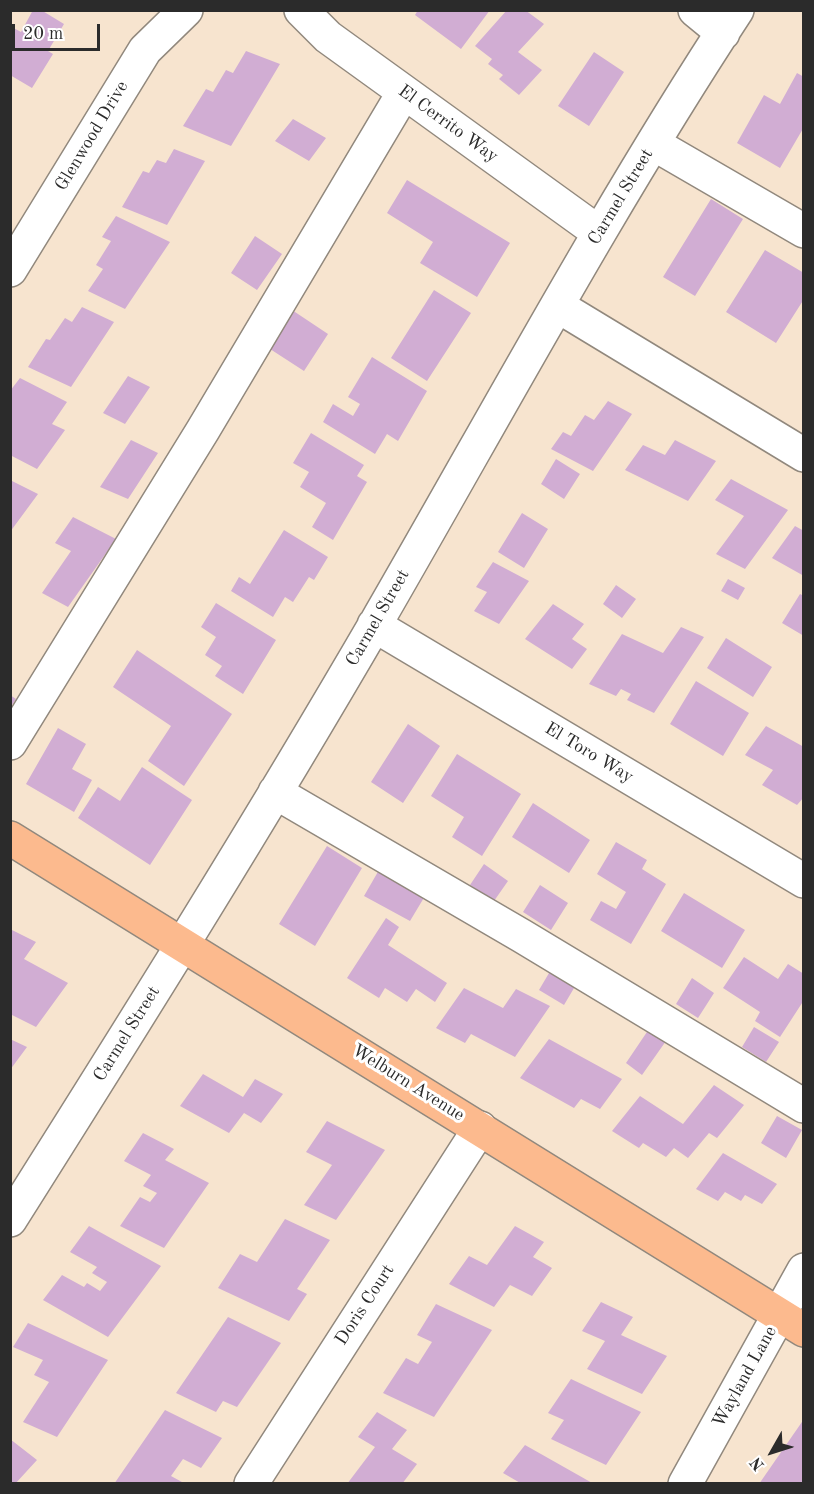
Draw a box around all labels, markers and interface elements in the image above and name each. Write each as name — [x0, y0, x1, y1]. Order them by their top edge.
scale bar — [15, 12, 104, 50]
text: 20 m — [23, 25, 63, 43]
street label: Glenwood Drive — [51, 77, 133, 195]
street label: El Cerrito Way — [394, 80, 502, 168]
street label: Carmel Street — [584, 145, 658, 249]
street label: Carmel Street — [342, 566, 414, 670]
street label: El Toro Way — [541, 718, 637, 788]
street label: Carmel Street — [89, 982, 165, 1086]
street label: Welburn Avenue — [348, 1040, 468, 1126]
street label: Doris Court — [331, 1260, 399, 1350]
street label: Wayland Lane — [708, 1322, 782, 1432]
north arrow — [742, 1422, 802, 1482]
text: N — [748, 1454, 768, 1473]

